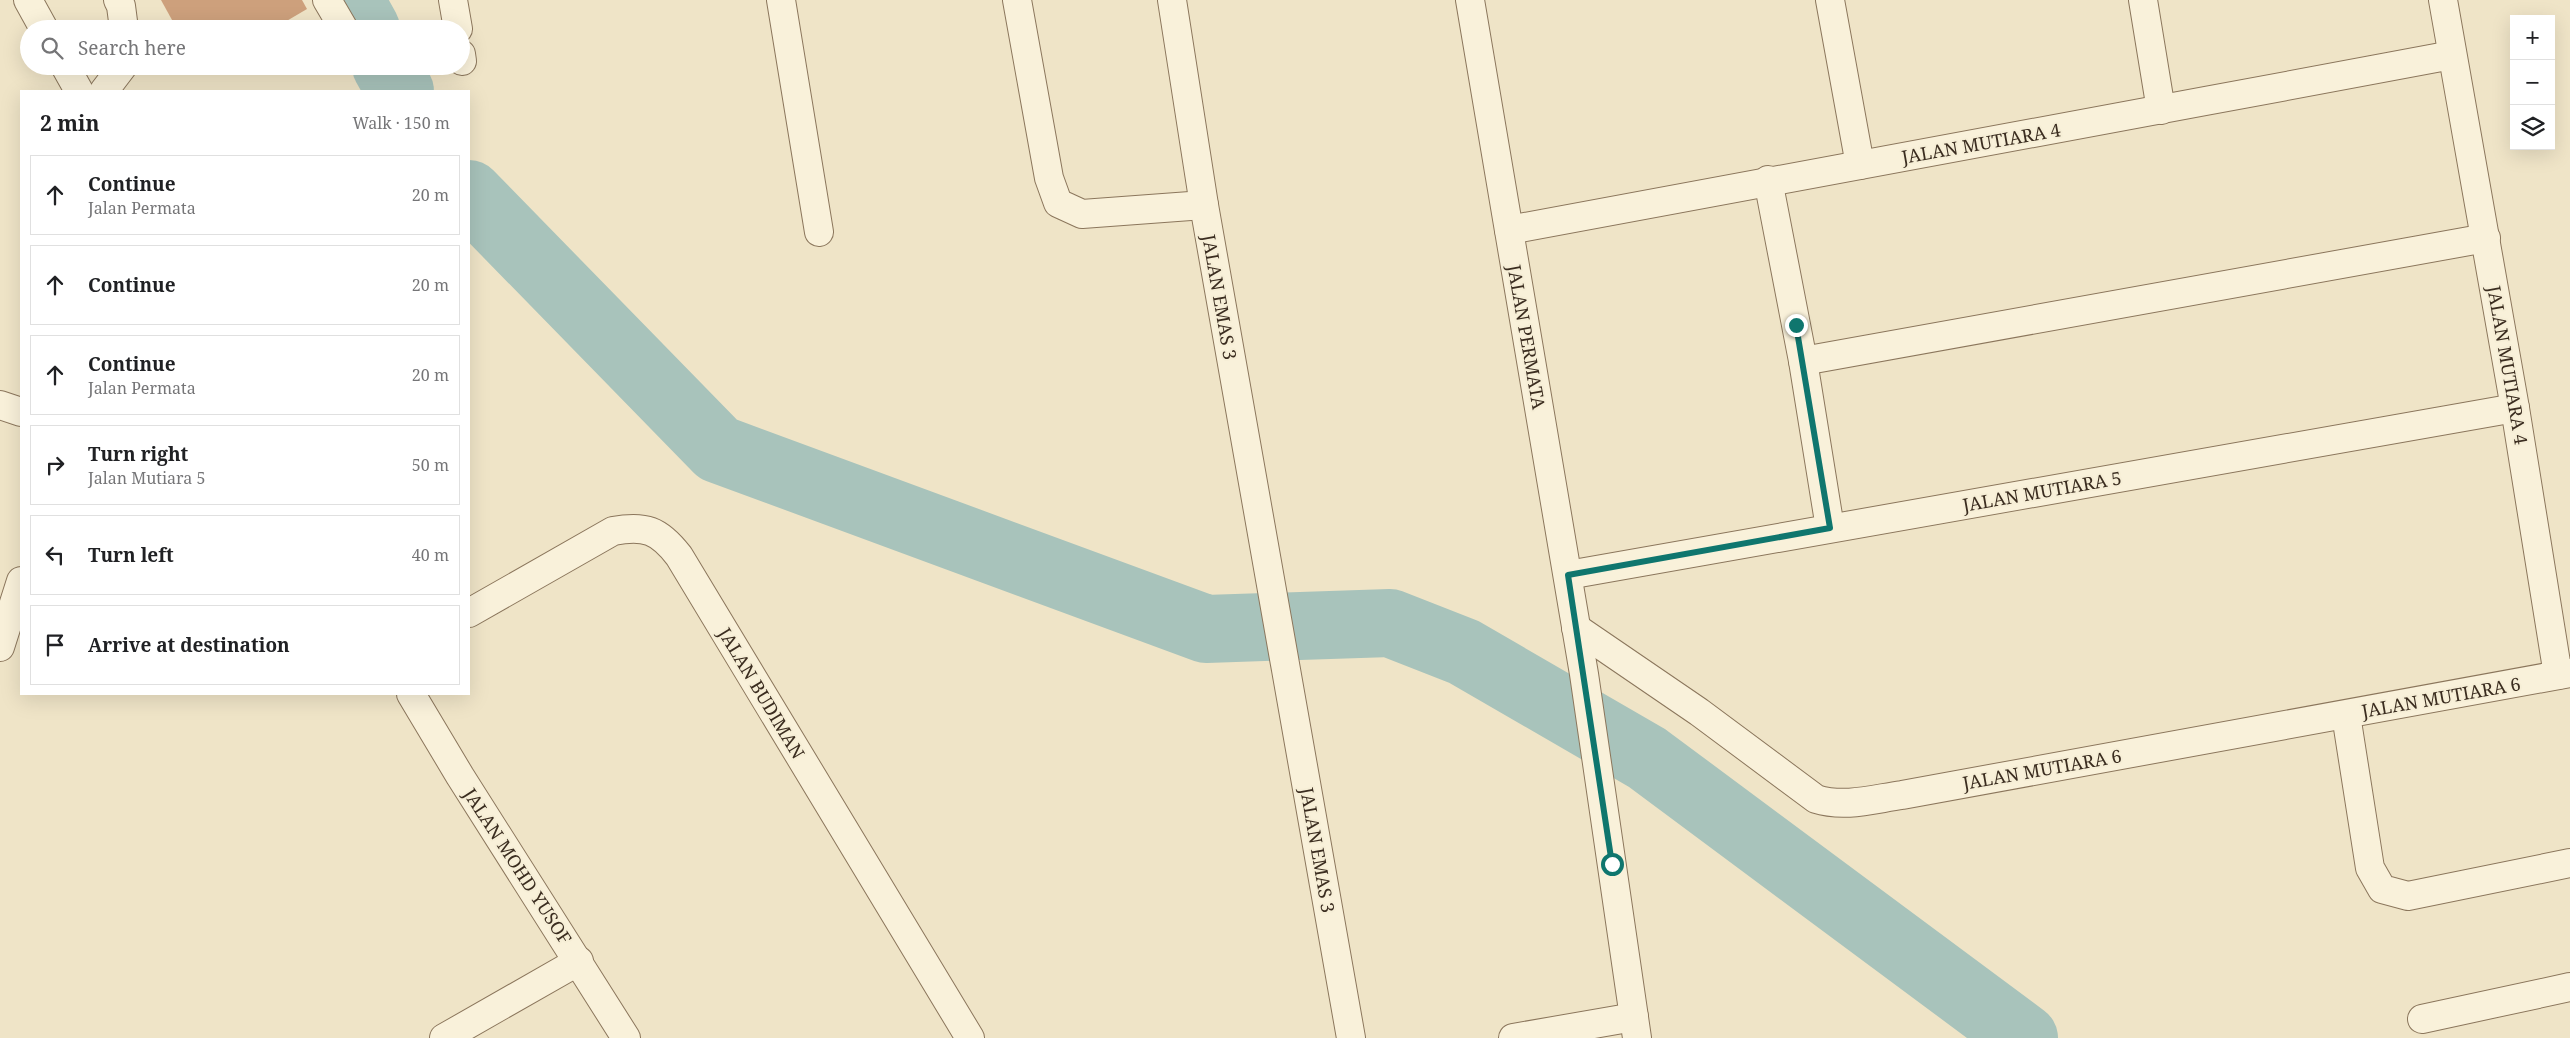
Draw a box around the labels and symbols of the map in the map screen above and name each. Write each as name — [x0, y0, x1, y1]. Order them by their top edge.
street label: JALAN MUTIARA 4 — [1899, 117, 2062, 169]
street label: JALAN EMAS 3 — [1197, 232, 1243, 362]
street label: JALAN PERMATA — [1502, 262, 1552, 412]
street label: JALAN MUTIARA 4 — [2482, 283, 2534, 446]
route end — [1785, 314, 1808, 337]
street label: JALAN MUTIARA 5 — [1960, 465, 2123, 517]
street label: JALAN BUDIMAN — [713, 622, 811, 763]
street label: JALAN MUTIARA 6 — [2359, 671, 2522, 723]
street label: JALAN MUTIARA 6 — [1960, 743, 2123, 795]
street label: JALAN MOHD YUSOF — [458, 782, 578, 949]
street label: JALAN EMAS 3 — [1295, 785, 1341, 915]
route start — [1601, 853, 1624, 876]

